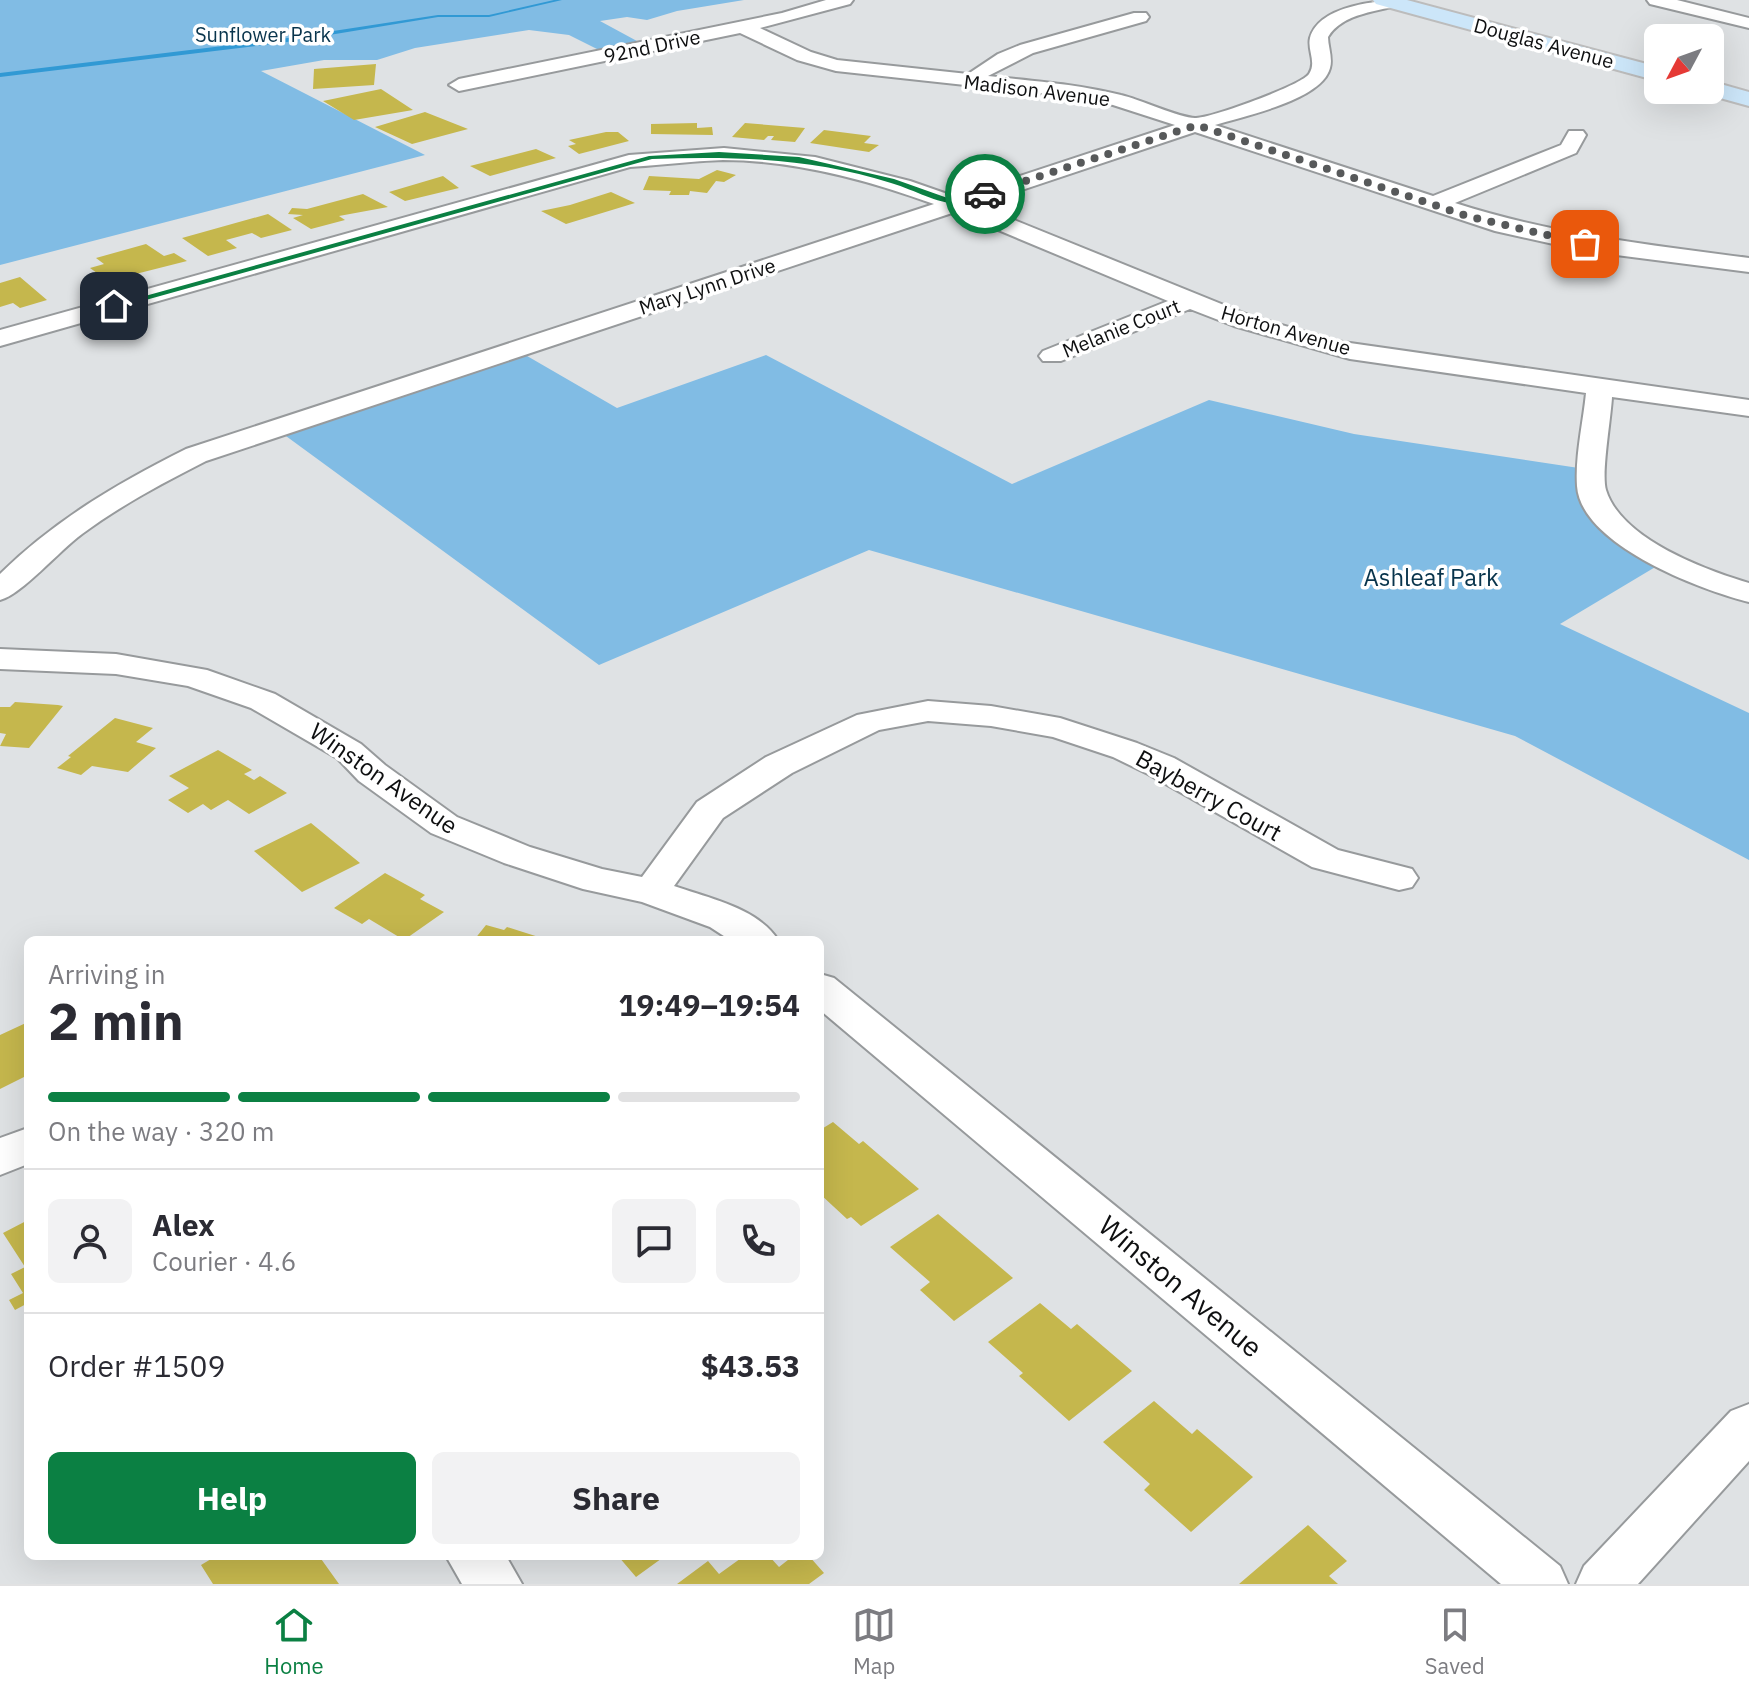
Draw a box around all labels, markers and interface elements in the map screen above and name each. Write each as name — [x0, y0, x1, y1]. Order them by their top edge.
street label: Douglas Avenue — [1471, 11, 1617, 75]
park label: Sunflower Park — [195, 21, 332, 48]
street label: 92nd Drive — [601, 23, 703, 69]
north arrow — [1644, 24, 1724, 104]
map controls — [1644, 24, 1724, 104]
street label: Madison Avenue — [962, 68, 1112, 112]
courier — [945, 154, 1025, 234]
icon: car — [963, 172, 1007, 216]
pin — [1551, 210, 1619, 278]
icon: bag — [1563, 222, 1607, 266]
street label: Mary Lynn Drive — [635, 251, 779, 321]
pin — [80, 272, 148, 340]
icon: home — [92, 284, 136, 328]
street label: Melanie Court — [1058, 292, 1184, 364]
street label: Horton Avenue — [1218, 299, 1354, 361]
park label: Ashleaf Park — [1363, 561, 1499, 593]
street label: Winston Avenue — [304, 715, 464, 841]
street label: Bayberry Court — [1130, 742, 1288, 848]
text: Arriving in — [48, 957, 165, 991]
text: 19:49–19:54 — [619, 985, 800, 1024]
text: 2 min — [48, 987, 184, 1054]
text: On the way · 320 m — [48, 1114, 274, 1148]
button: person — [48, 1199, 132, 1283]
button: chat — [612, 1199, 696, 1283]
button: phone — [716, 1199, 800, 1283]
text: Alex — [152, 1205, 215, 1244]
street label: Winston Avenue — [1091, 1207, 1271, 1365]
text: Courier · 4.6 — [152, 1244, 296, 1278]
text: Order #1509 — [48, 1346, 225, 1385]
text: $43.53 — [701, 1346, 800, 1385]
button: Help — [48, 1452, 416, 1544]
button: Share — [432, 1452, 800, 1544]
tab: Home — [264, 1603, 324, 1680]
tab: Map — [852, 1603, 896, 1680]
tab: Saved — [1425, 1603, 1485, 1680]

